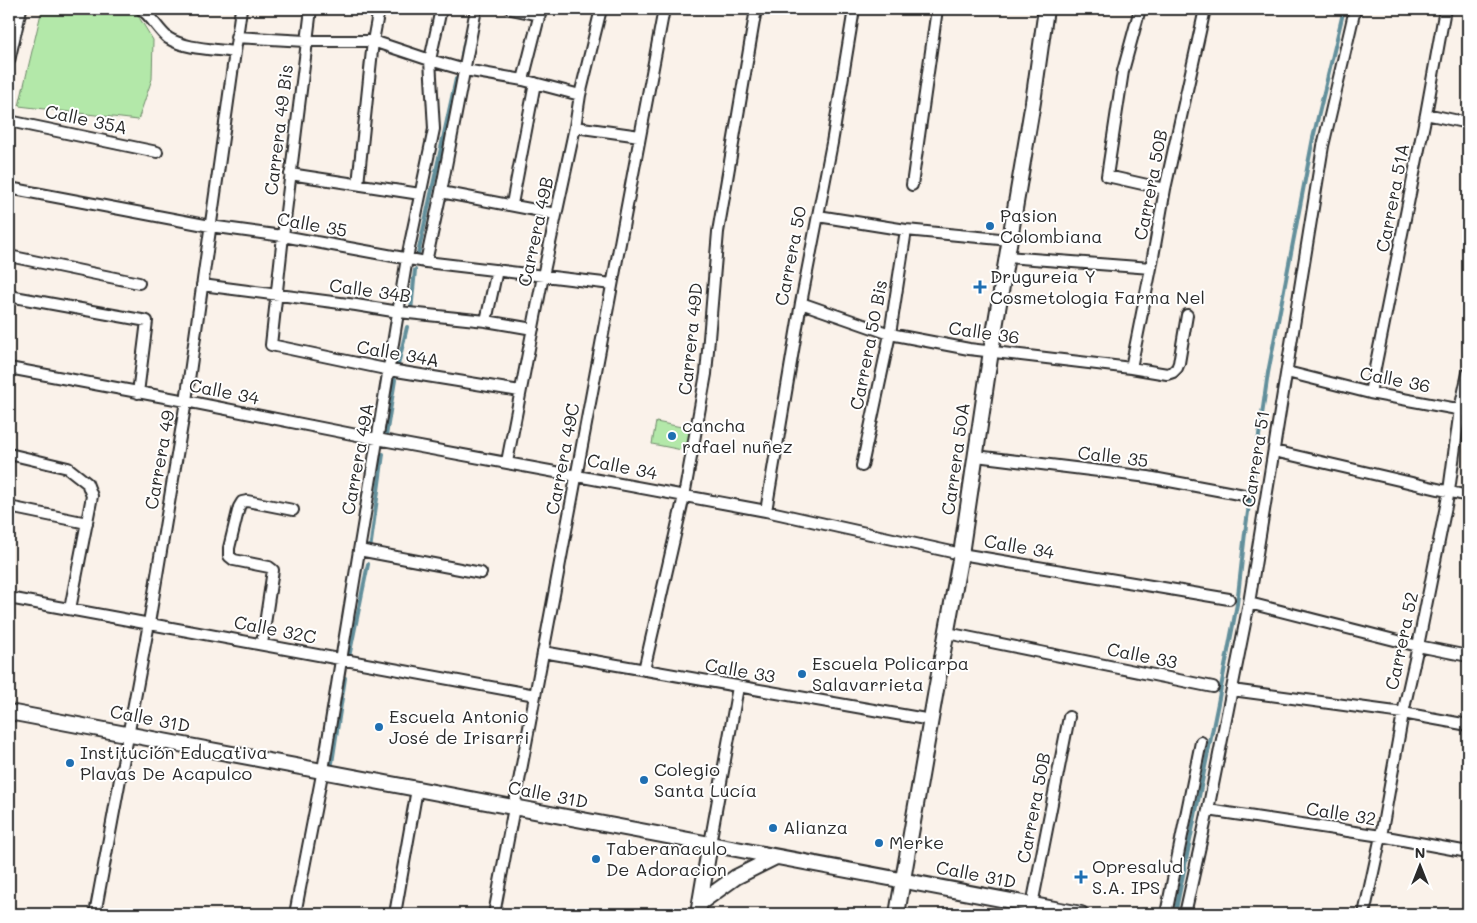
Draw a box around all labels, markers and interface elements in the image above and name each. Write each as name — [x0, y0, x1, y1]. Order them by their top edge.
street label: Carrera 49 Bis — [258, 63, 298, 197]
street label: Calle 35A — [43, 99, 130, 139]
street label: Carrera 50B — [1128, 128, 1172, 242]
street label: Carrera 51A — [1370, 141, 1414, 254]
street label: Carrera 49B — [512, 175, 558, 289]
place label: Pasion Colombiana — [1000, 203, 1102, 248]
street label: Carrera 50 — [769, 204, 811, 308]
street label: Calle 35 — [275, 206, 349, 242]
marker: Pasion Colombiana — [984, 220, 996, 232]
place label: Drugureia Y Cosmetologia Farma Nel — [990, 264, 1205, 309]
street label: Calle 34B — [328, 272, 413, 308]
street label: Carrera 50 Bis — [844, 278, 892, 412]
marker: Drugureia Y Cosmetologia Farma Nel — [974, 281, 986, 293]
street label: Carrera 49D — [672, 282, 708, 396]
street label: Calle 36 — [947, 315, 1021, 349]
street label: Calle 34A — [355, 334, 441, 372]
street label: Calle 36 — [1358, 360, 1433, 398]
street label: Calle 34 — [187, 372, 262, 410]
street label: Carrera 49A — [335, 401, 379, 517]
street label: Carrera 49C — [539, 401, 585, 517]
street label: Carrera 50A — [935, 401, 975, 517]
street label: Carrera 49 — [138, 408, 180, 511]
street label: Carrera 51 — [1236, 409, 1275, 509]
place label: cancha rafael nuñez — [682, 413, 793, 458]
marker: cancha rafael nuñez — [666, 430, 678, 442]
street label: Calle 35 — [1076, 440, 1150, 472]
street label: Calle 34 — [585, 447, 660, 485]
street label: Calle 34 — [982, 528, 1057, 564]
street label: Carrera 52 — [1379, 589, 1423, 692]
street label: Calle 32C — [232, 609, 319, 649]
street label: Calle 33 — [1105, 636, 1179, 674]
place label: Escuela Policarpa Salavarrieta — [812, 651, 969, 696]
street label: Calle 33 — [703, 652, 777, 688]
marker: Escuela Policarpa Salavarrieta — [796, 668, 808, 680]
street label: Calle 31D — [108, 699, 192, 738]
place label: Escuela Antonio José de Irisarri — [389, 704, 530, 749]
marker: Escuela Antonio José de Irisarri — [373, 721, 385, 733]
place label: Institución Educativa Plavas De Acapulco — [80, 740, 268, 785]
street label: Carrera 50B — [1011, 751, 1055, 865]
marker: Institución Educativa Plavas De Acapulco — [64, 757, 76, 769]
place label: Colegio Santa Lucía — [654, 757, 757, 802]
marker: Colegio Santa Lucía — [638, 774, 650, 786]
street label: Calle 31D — [506, 775, 590, 814]
street label: Calle 32 — [1304, 796, 1378, 830]
place label: Alianza — [783, 815, 848, 839]
marker: Alianza — [767, 822, 779, 834]
place label: Merke — [889, 830, 944, 854]
place label: Taberanaculo De Adoracion — [606, 836, 727, 881]
marker: Merke — [873, 837, 885, 849]
north arrow — [1394, 840, 1444, 890]
text: N — [1415, 843, 1425, 862]
marker: Taberanaculo De Adoracion — [590, 853, 602, 865]
place label: Opresalud S.A. IPS — [1092, 854, 1183, 899]
street label: Calle 31D — [934, 855, 1018, 894]
marker: Opresalud S.A. IPS — [1074, 870, 1088, 884]

